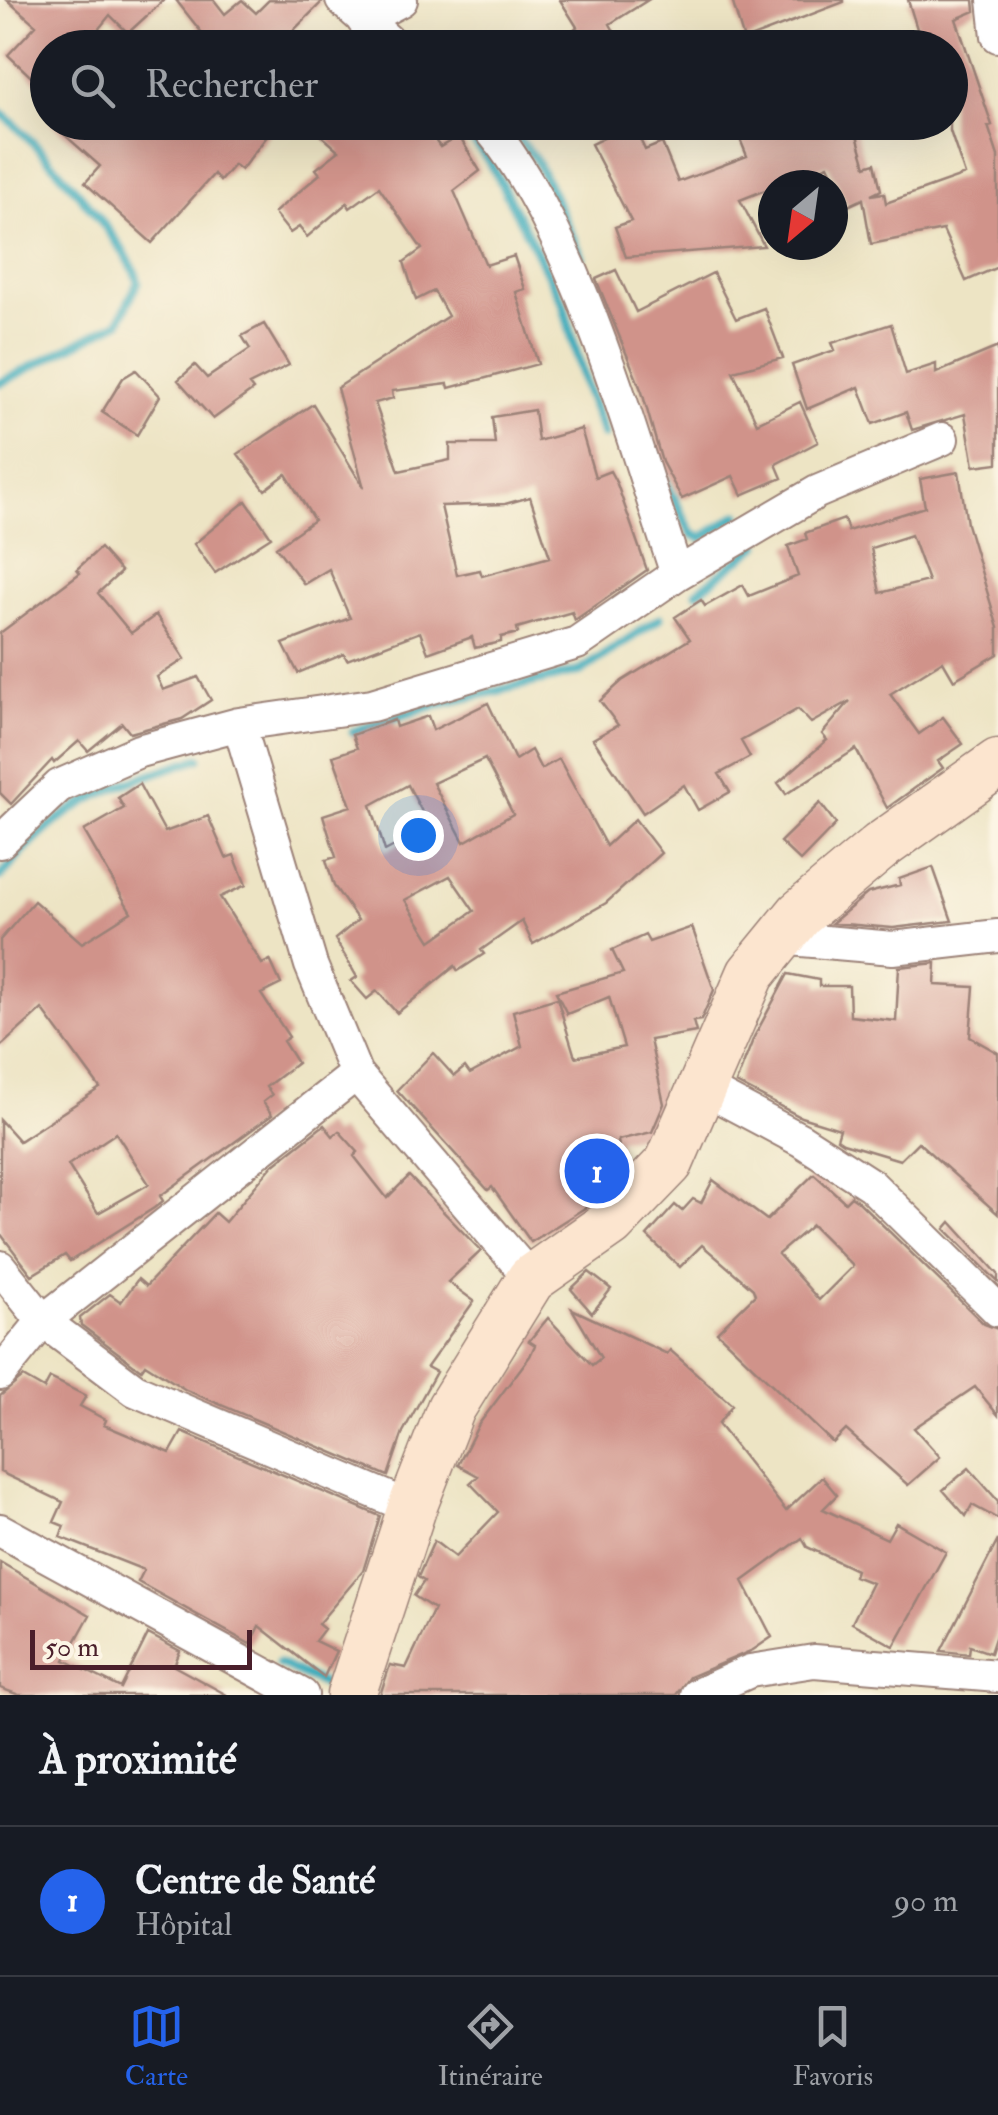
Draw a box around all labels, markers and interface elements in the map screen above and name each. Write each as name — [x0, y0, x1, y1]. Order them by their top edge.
search box — [30, 30, 968, 140]
icon: search — [65, 58, 120, 113]
text: Rechercher — [145, 61, 318, 109]
north arrow — [758, 170, 848, 260]
your location — [393, 810, 444, 861]
pin: 1 — [564, 1134, 630, 1208]
scale bar — [30, 1625, 252, 1670]
text: 50 m — [45, 1630, 99, 1665]
text: À proximité — [40, 1734, 236, 1786]
text: Centre de Santé — [135, 1857, 375, 1905]
text: 1 — [67, 1881, 78, 1921]
text: 90 m — [894, 1881, 958, 1921]
text: Hôpital — [135, 1905, 232, 1945]
tab: Carte — [125, 1999, 188, 2094]
tab: Itinéraire — [438, 1999, 543, 2094]
tab: Favoris — [792, 1999, 873, 2094]

